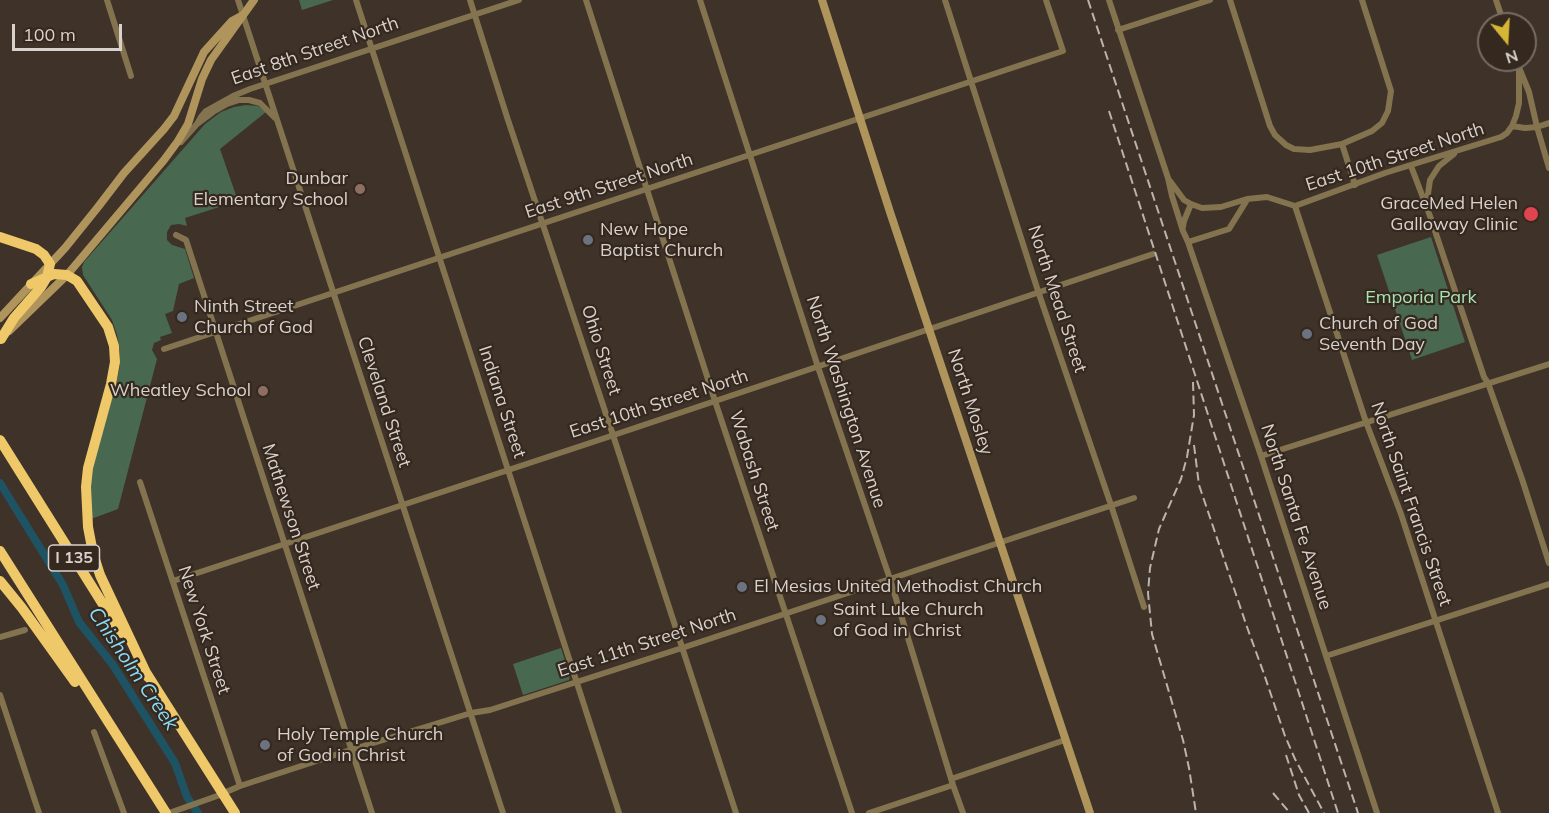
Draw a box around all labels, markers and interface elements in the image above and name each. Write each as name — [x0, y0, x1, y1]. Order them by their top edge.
scale bar — [15, 12, 124, 50]
street label: East 8th Street North — [229, 12, 401, 90]
north arrow — [1477, 12, 1537, 72]
text: 100 m — [23, 23, 76, 46]
text: N — [1503, 46, 1521, 69]
street label: East 10th Street North — [1303, 118, 1487, 196]
street label: East 9th Street North — [522, 149, 696, 223]
place label: Dunbar Elementary School — [193, 168, 348, 210]
marker: Dunbar Elementary School — [353, 182, 367, 196]
place label: GraceMed Helen Galloway Clinic — [1380, 193, 1518, 236]
marker: GraceMed Helen Galloway Clinic — [1522, 205, 1540, 223]
place label: New Hope Baptist Church — [600, 219, 723, 262]
street label: North Mead Street — [1023, 223, 1091, 375]
marker: New Hope Baptist Church — [581, 233, 595, 247]
park label: Emporia Park — [1365, 287, 1477, 309]
street label: North Washington Avenue — [801, 293, 891, 511]
place label: Ninth Street Church of God — [194, 296, 313, 338]
street label: Ohio Street — [576, 302, 626, 398]
marker: Ninth Street Church of God — [175, 310, 189, 324]
place label: Church of God Seventh Day — [1319, 313, 1438, 356]
marker: Church of God Seventh Day — [1300, 327, 1314, 341]
street label: Cleveland Street — [353, 334, 415, 470]
street label: Indiana Street — [474, 343, 530, 461]
street label: North Mosley — [943, 346, 997, 458]
street label: East 10th Street North — [567, 365, 751, 443]
place label: Wheatley School — [110, 380, 251, 402]
marker: Wheatley School — [256, 384, 270, 398]
street label: North Saint Francis Street — [1366, 399, 1456, 609]
street label: Wabash Street — [724, 408, 784, 534]
street label: North Santa Fe Avenue — [1256, 422, 1336, 612]
street label: Mathewson Street — [257, 441, 325, 593]
road number: I 135 — [48, 545, 100, 571]
street label: New York Street — [173, 563, 235, 697]
place label: El Mesias United Methodist Church — [754, 576, 1042, 598]
marker: El Mesias United Methodist Church — [735, 580, 749, 594]
place label: Saint Luke Church of God in Christ — [833, 599, 984, 642]
water label: Chisholm Creek — [83, 603, 183, 735]
street label: East 11th Street North — [555, 604, 739, 682]
marker: Saint Luke Church of God in Christ — [814, 613, 828, 627]
place label: Holy Temple Church of God in Christ — [277, 724, 443, 766]
marker: Holy Temple Church of God in Christ — [258, 738, 272, 752]

